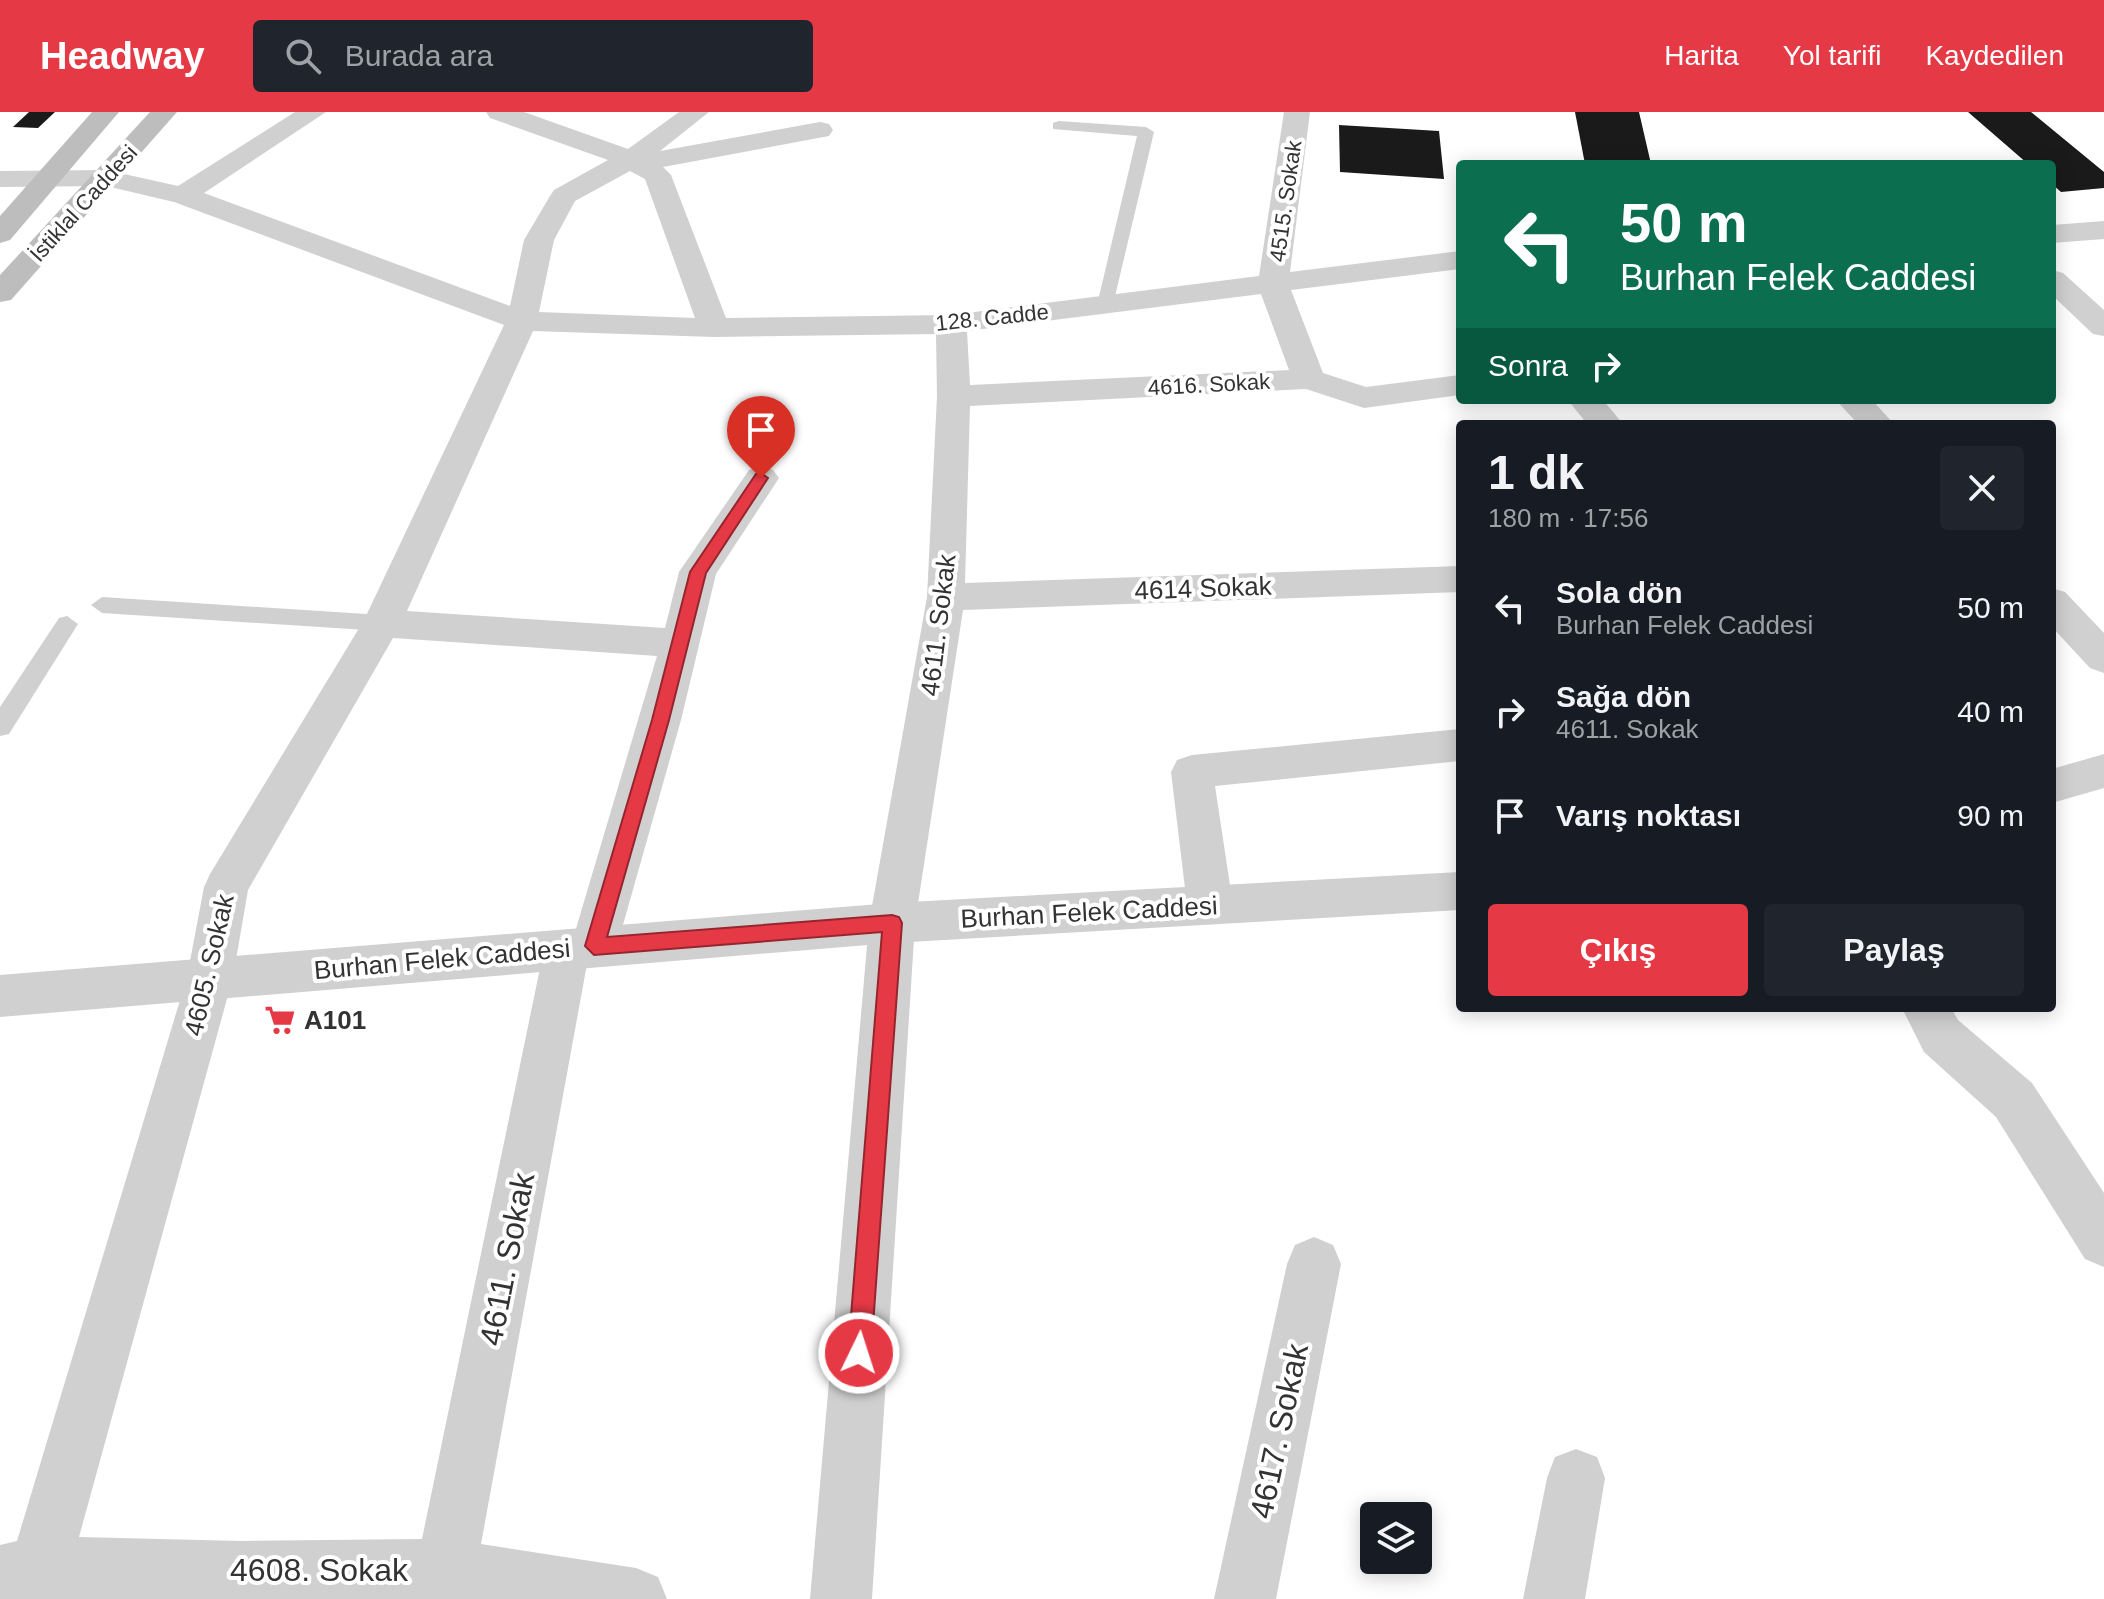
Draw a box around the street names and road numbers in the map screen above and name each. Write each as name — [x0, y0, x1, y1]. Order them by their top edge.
street label: 4515. Sokak — [1265, 138, 1307, 263]
street label: İstiklal Caddesi — [25, 140, 142, 267]
street label: 128. Cadde — [934, 299, 1050, 336]
street label: 4616. Sokak — [1147, 369, 1272, 400]
street label: 4611. Sokak — [914, 551, 962, 698]
street label: 4614 Sokak — [1134, 571, 1273, 605]
street label: 4605. Sokak — [178, 890, 240, 1039]
street label: Burhan Felek Caddesi — [960, 890, 1218, 934]
street label: Burhan Felek Caddesi — [313, 933, 571, 985]
street label: 4611. Sokak — [473, 1168, 542, 1349]
street label: 4617. Sokak — [1243, 1339, 1315, 1522]
street label: 4608. Sokak — [230, 1552, 409, 1588]

